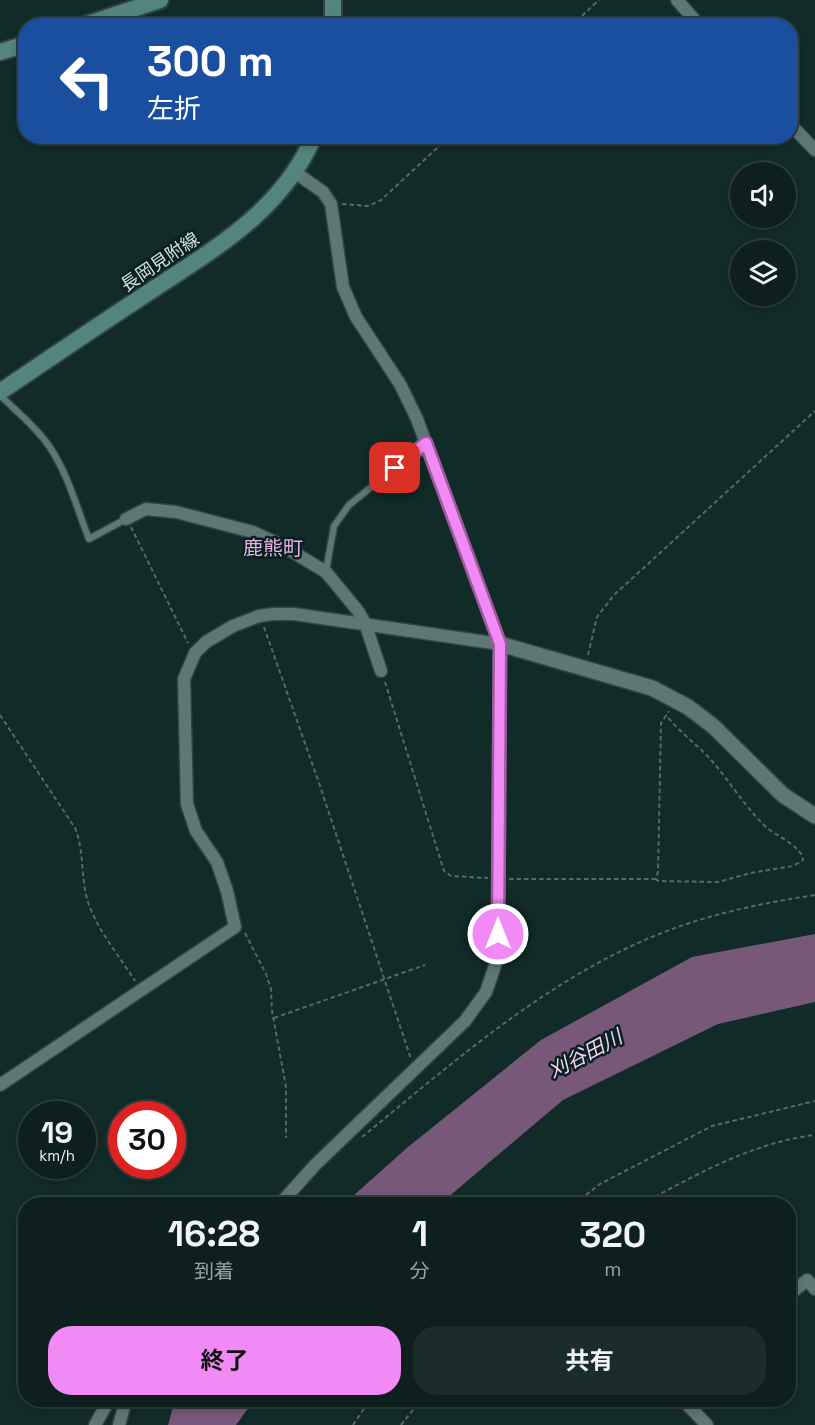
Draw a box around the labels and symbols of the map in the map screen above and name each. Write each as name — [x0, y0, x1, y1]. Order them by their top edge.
street label: 長岡見附線 — [116, 227, 203, 296]
pin — [369, 442, 420, 493]
district label: 鹿熊町 — [243, 535, 303, 561]
position arrow — [466, 902, 530, 966]
water label: 刈谷田川 — [544, 1023, 628, 1084]
speed limit sign: 30 — [108, 1101, 186, 1179]

